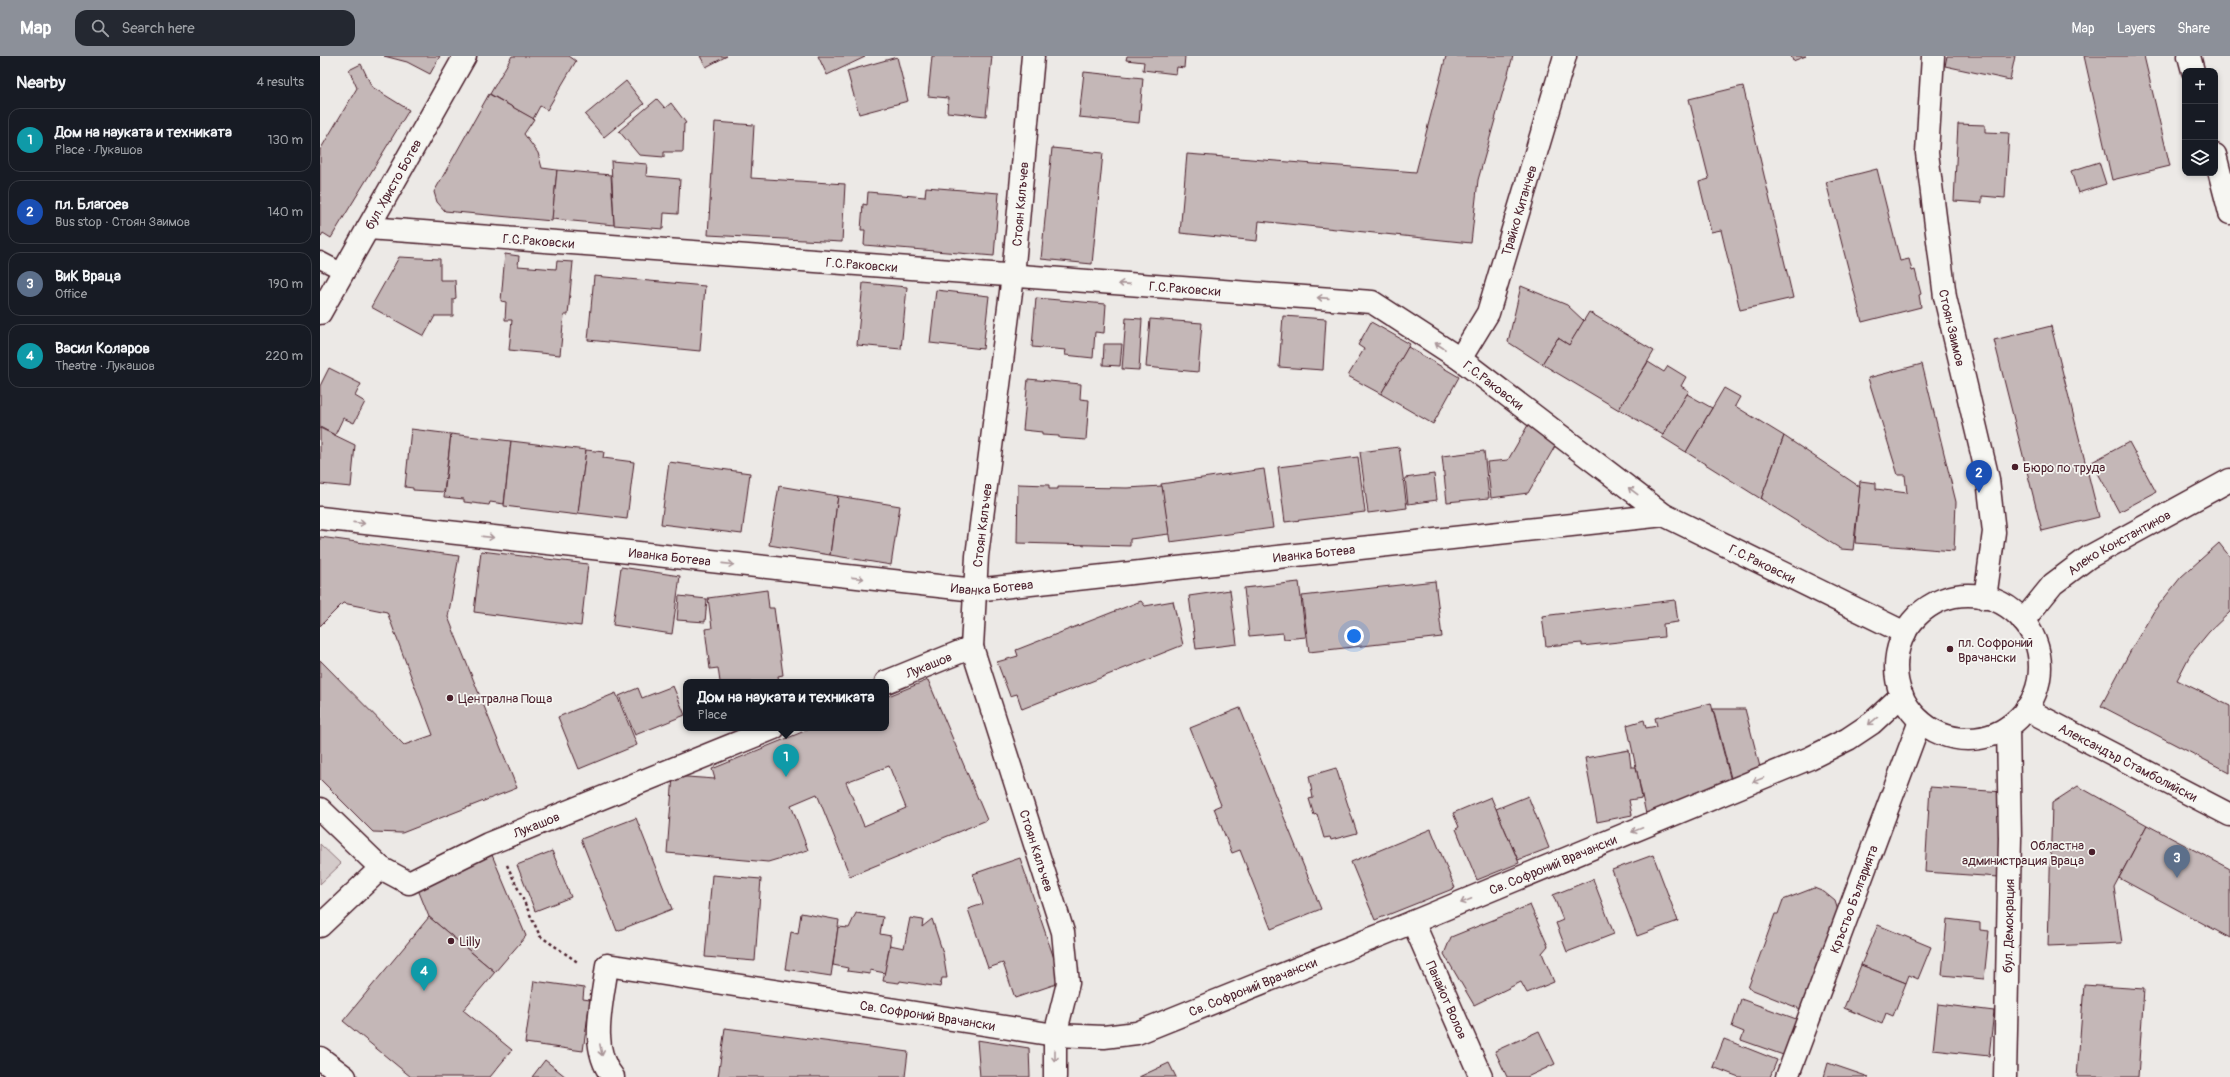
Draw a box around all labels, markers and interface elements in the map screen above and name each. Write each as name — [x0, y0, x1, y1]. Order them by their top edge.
search box — [75, 10, 355, 46]
text: Map — [20, 16, 51, 40]
icon: search — [89, 17, 111, 39]
text: Search here — [121, 19, 195, 38]
text: Map — [2072, 20, 2095, 37]
text: Layers — [2117, 20, 2155, 37]
text: Share — [2177, 20, 2210, 37]
map controls — [2182, 68, 2218, 176]
button: + — [2182, 68, 2218, 104]
text: Nearby — [16, 72, 65, 93]
text: 4 results — [257, 74, 304, 90]
button: − — [2182, 104, 2218, 140]
text: Дом на науката и техниката — [55, 123, 232, 142]
text: 1 — [27, 132, 33, 148]
text: 130 m — [267, 132, 303, 148]
street label: бул. Христо Ботев — [362, 137, 425, 233]
button: layers — [2182, 140, 2218, 176]
text: Place · Лукашов — [55, 142, 143, 158]
street label: Стоян Кялъчев — [1009, 161, 1033, 247]
street label: Трайко Китанчев — [1499, 163, 1541, 258]
text: пл. Благоев — [55, 195, 129, 214]
text: 2 — [26, 204, 34, 220]
text: 140 m — [267, 204, 303, 220]
text: Bus stop · Стоян Заимов — [55, 214, 190, 230]
street label: Г.С.Раковски — [502, 231, 575, 252]
street label: Г.С.Раковски — [825, 255, 898, 276]
text: ВиК Враца — [55, 267, 121, 286]
text: 3 — [26, 276, 34, 292]
text: 190 m — [268, 276, 303, 292]
street label: Г.С.Раковски — [1148, 279, 1221, 300]
one-way arrow — [1118, 280, 1131, 287]
text: Office — [55, 286, 87, 302]
street label: Стоян Заимов — [1935, 289, 1968, 368]
one-way arrow — [1317, 295, 1330, 302]
text: Васил Коларов — [55, 339, 150, 358]
one-way arrow — [1435, 342, 1446, 350]
text: 4 — [26, 348, 34, 364]
text: 220 m — [265, 348, 303, 364]
street label: Г.С.Раковски — [1460, 357, 1527, 414]
text: Theatre · Лукашов — [55, 358, 155, 374]
pin: 2 — [1966, 460, 1992, 493]
place label: Бюро по труда — [2023, 460, 2105, 476]
marker: Бюро по труда — [2010, 462, 2020, 472]
street label: Стоян Кялъчев — [970, 482, 996, 568]
one-way arrow — [1628, 487, 1639, 496]
street label: Алеко Константинов — [2065, 507, 2174, 579]
one-way arrow — [352, 519, 365, 527]
one-way arrow — [481, 533, 494, 541]
street label: Г.С.Раковски — [1726, 541, 1798, 587]
street label: Иванка Ботева — [1272, 542, 1356, 567]
street label: Иванка Ботева — [628, 545, 712, 570]
one-way arrow — [721, 560, 734, 568]
one-way arrow — [851, 575, 864, 582]
street label: Иванка Ботева — [950, 577, 1034, 599]
your location — [1344, 626, 1364, 646]
place label: пл. Софроний Врачански — [1958, 635, 2033, 666]
marker: пл. Софроний Врачански — [1945, 644, 1955, 654]
street label: Лукашов — [902, 649, 955, 683]
popup — [683, 679, 889, 731]
text: Дом на науката и техниката — [698, 688, 874, 707]
place label: Централна Поща — [458, 691, 552, 707]
marker: Централна Поща — [445, 693, 455, 703]
text: Place — [698, 707, 727, 723]
one-way arrow — [1867, 717, 1878, 726]
street label: Александър Стамболийски — [2056, 720, 2200, 806]
pin: 1 — [773, 744, 799, 777]
one-way arrow — [1752, 777, 1764, 784]
street label: Стоян Кялъчев — [1015, 808, 1057, 894]
street label: Лукашов — [510, 809, 562, 842]
one-way arrow — [1632, 826, 1644, 834]
street label: Св. Софроний Врачански — [1487, 832, 1619, 899]
place label: Областна администрация Враца — [1962, 838, 2084, 869]
street label: Кръстьо Българията — [1827, 843, 1882, 956]
pin: 3 — [2164, 845, 2190, 878]
marker: Областна администрация Враца — [2087, 847, 2097, 857]
street label: бул. Демокрация — [2000, 879, 2018, 973]
one-way arrow — [1460, 897, 1472, 905]
place label: Lilly — [459, 934, 481, 950]
marker: Lilly — [446, 936, 456, 946]
street label: Св. Софроний Врачански — [1187, 954, 1320, 1020]
pin: 4 — [411, 958, 437, 991]
street label: Панайот Волов — [1422, 959, 1470, 1042]
street label: Св. Софроний Врачански — [859, 998, 996, 1035]
one-way arrow — [597, 1043, 605, 1056]
one-way arrow — [1051, 1049, 1059, 1062]

